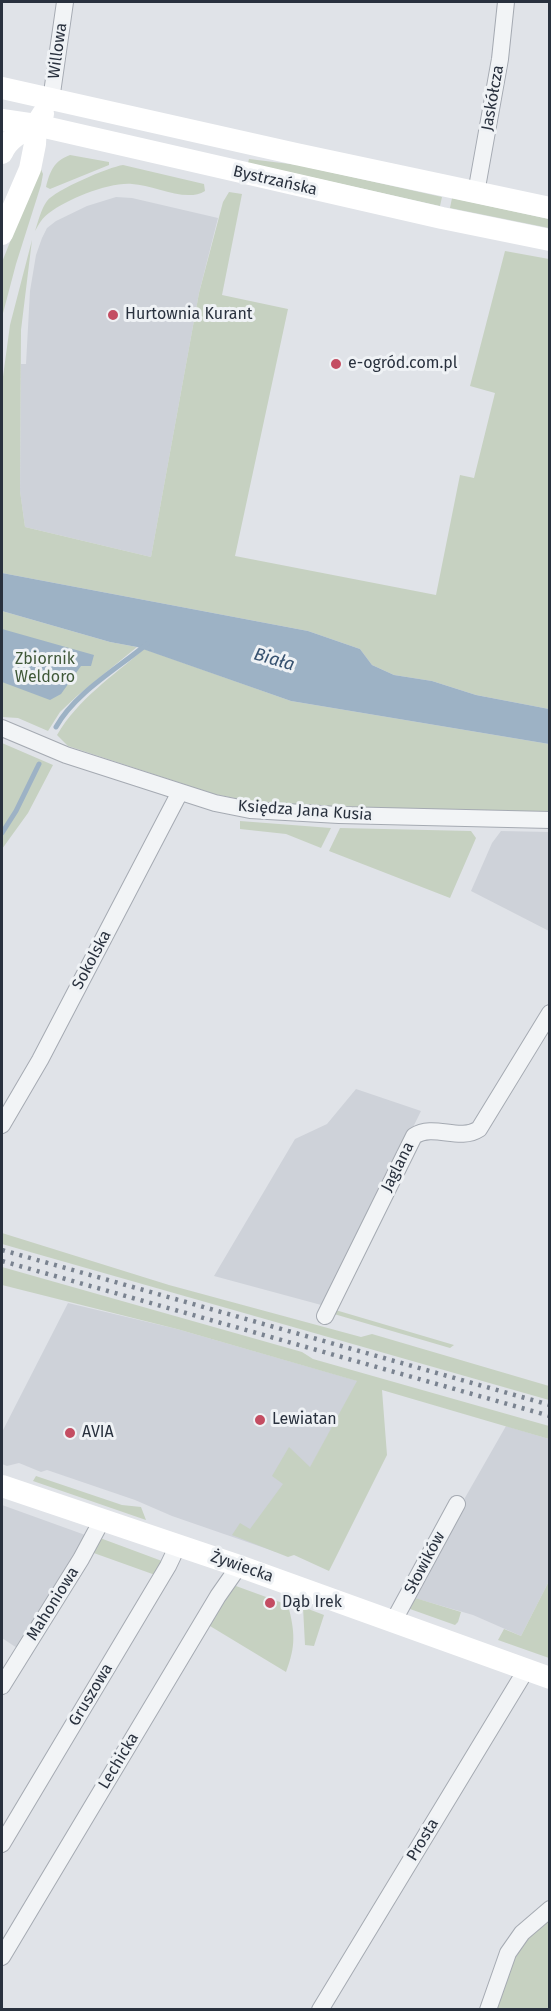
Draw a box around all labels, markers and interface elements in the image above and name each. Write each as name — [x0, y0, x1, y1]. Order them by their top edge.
street label: Willowa — [45, 22, 71, 80]
street label: Jaskółcza — [478, 64, 508, 132]
street label: Bystrzańska — [231, 162, 319, 200]
place label: Hurtownia Kurant — [125, 305, 253, 325]
marker: Hurtownia Kurant — [106, 308, 120, 322]
place label: e-ogród.com.pl — [348, 354, 458, 374]
marker: e-ogród.com.pl — [329, 357, 343, 371]
water label: Biała — [251, 644, 297, 676]
park label: Zbiornik Weldoro — [15, 650, 75, 688]
street label: Księdza Jana Kusia — [237, 797, 373, 825]
street label: Sokolska — [68, 927, 116, 993]
street label: Jaglana — [377, 1139, 419, 1195]
place label: Lewiatan — [272, 1410, 337, 1430]
marker: Lewiatan — [253, 1413, 267, 1427]
place label: AVIA — [82, 1423, 114, 1443]
marker: AVIA — [63, 1426, 77, 1440]
street label: Słowików — [401, 1529, 449, 1597]
street label: Żywiecka — [208, 1547, 276, 1587]
street label: Mahoniowa — [23, 1564, 83, 1644]
place label: Dąb Irek — [282, 1593, 342, 1613]
marker: Dąb Irek — [263, 1596, 277, 1610]
street label: Gruszowa — [65, 1660, 117, 1730]
street label: Lechicka — [95, 1729, 143, 1793]
street label: Prosta — [403, 1815, 443, 1865]

